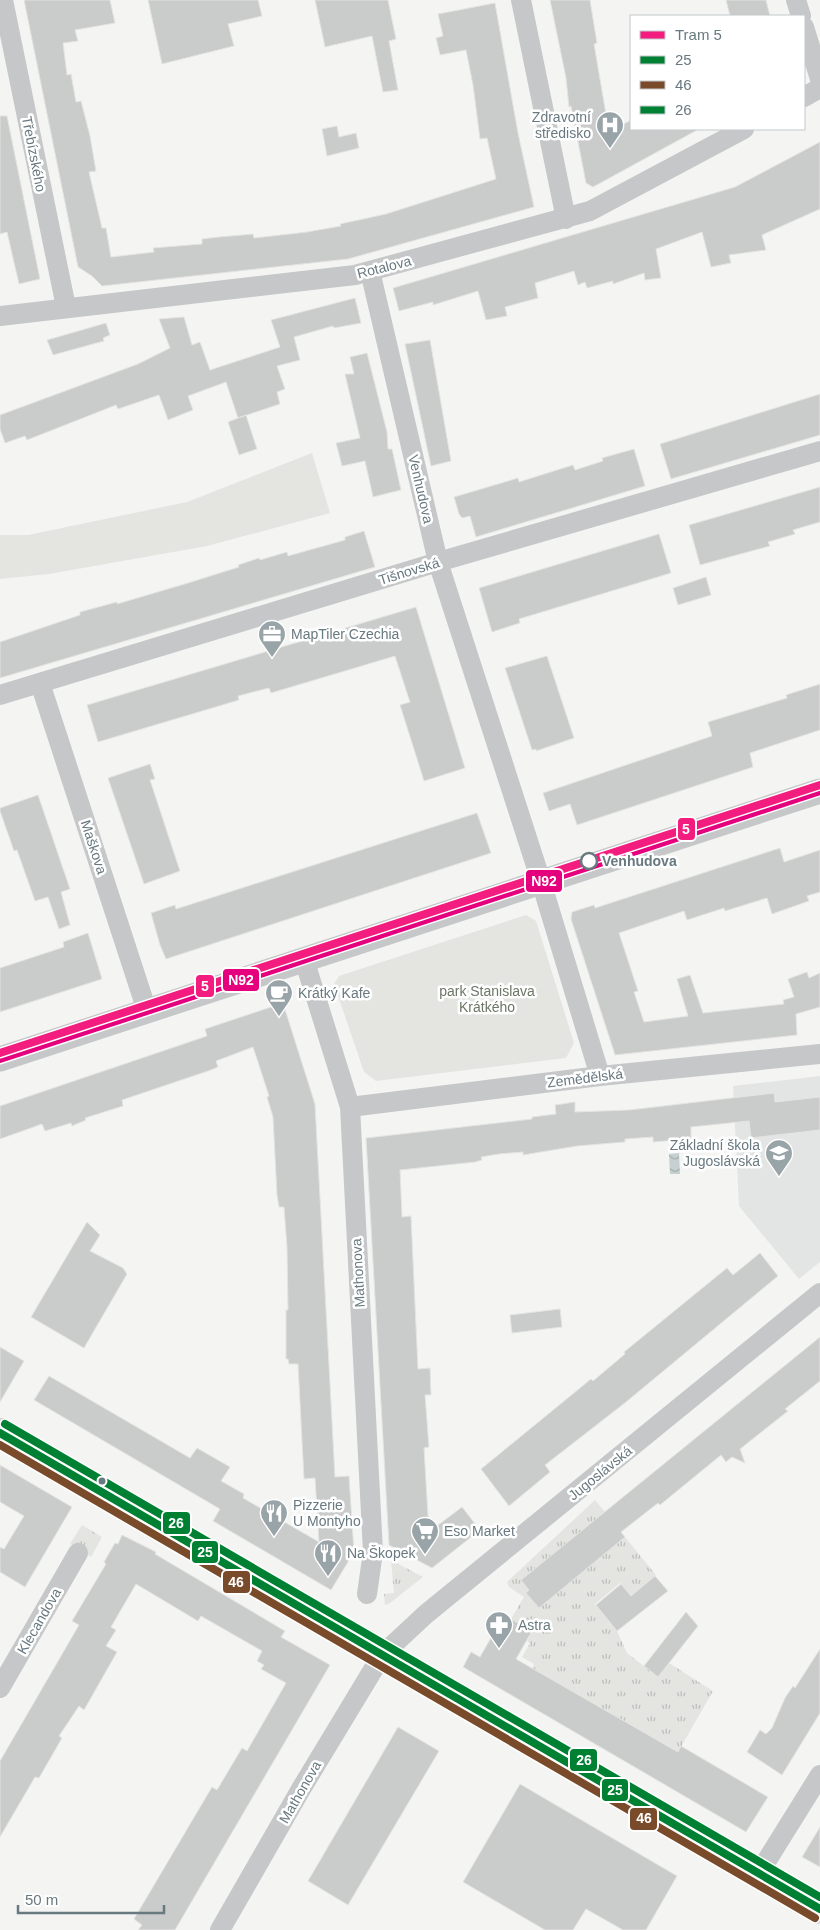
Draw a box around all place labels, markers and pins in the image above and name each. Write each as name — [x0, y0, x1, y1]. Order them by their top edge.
place label: Zdravotní středisko — [532, 109, 591, 141]
hospital icon: Zdravotní středisko — [595, 110, 625, 149]
office icon: MapTiler Czechia — [257, 619, 287, 658]
place label: MapTiler Czechia — [291, 626, 400, 642]
marker: Venhudova — [580, 852, 598, 870]
place label: Venhudova — [602, 853, 677, 869]
cafe icon: Krátký Kafe — [264, 978, 294, 1017]
place label: Krátký Kafe — [298, 985, 371, 1001]
place label: Základní škola Jugoslávská — [670, 1137, 760, 1169]
school or university icon: Základní škola Jugoslávská — [764, 1138, 794, 1177]
unlabelled marker — [97, 1476, 107, 1486]
place label: Pizzerie U Montyho — [293, 1497, 361, 1529]
restaurant icon: Pizzerie U Montyho — [259, 1498, 289, 1537]
supermarket icon: Eso Market — [410, 1516, 440, 1555]
place label: Eso Market — [444, 1523, 515, 1539]
restaurant icon: Na Škopek — [313, 1538, 343, 1577]
place label: Na Škopek — [347, 1545, 416, 1561]
pharmacy icon: Astra — [484, 1610, 514, 1649]
place label: Astra — [518, 1617, 551, 1633]

